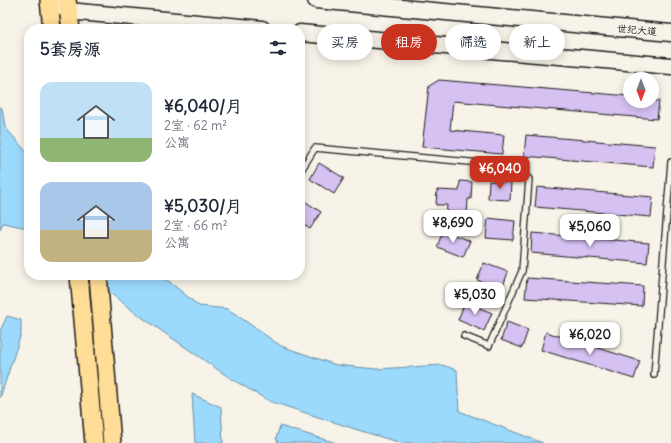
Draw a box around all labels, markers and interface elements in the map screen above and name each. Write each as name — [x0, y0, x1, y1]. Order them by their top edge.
street label: 世纪大道 — [617, 22, 657, 38]
chip: 买房 — [317, 24, 373, 60]
chip: 租房 — [381, 24, 437, 60]
chip: 筛选 — [445, 24, 501, 60]
chip: 新上 — [509, 24, 565, 60]
icon: filters — [267, 37, 289, 59]
text: 5套房源 — [40, 38, 101, 60]
north arrow — [623, 72, 659, 108]
map controls — [623, 72, 659, 108]
text: ¥6,040/月 — [164, 95, 243, 117]
icon: home — [72, 98, 120, 146]
text: 2室 · 62 m² — [164, 117, 227, 134]
text: 公寓 — [164, 134, 190, 151]
pin: ¥6,040 — [467, 156, 533, 190]
text: ¥6,040 — [479, 160, 521, 177]
text: ¥5,030/月 — [164, 195, 242, 217]
icon: home — [72, 198, 120, 246]
pin: ¥8,690 — [420, 210, 486, 244]
text: ¥8,690 — [432, 214, 474, 231]
pin: ¥5,060 — [557, 214, 623, 248]
text: 2室 · 66 m² — [164, 217, 228, 234]
text: ¥5,060 — [569, 218, 611, 235]
text: 公寓 — [164, 234, 190, 251]
pin: ¥5,030 — [442, 282, 508, 316]
text: ¥5,030 — [454, 286, 496, 303]
pin: ¥6,020 — [557, 322, 623, 356]
text: ¥6,020 — [569, 326, 611, 343]

